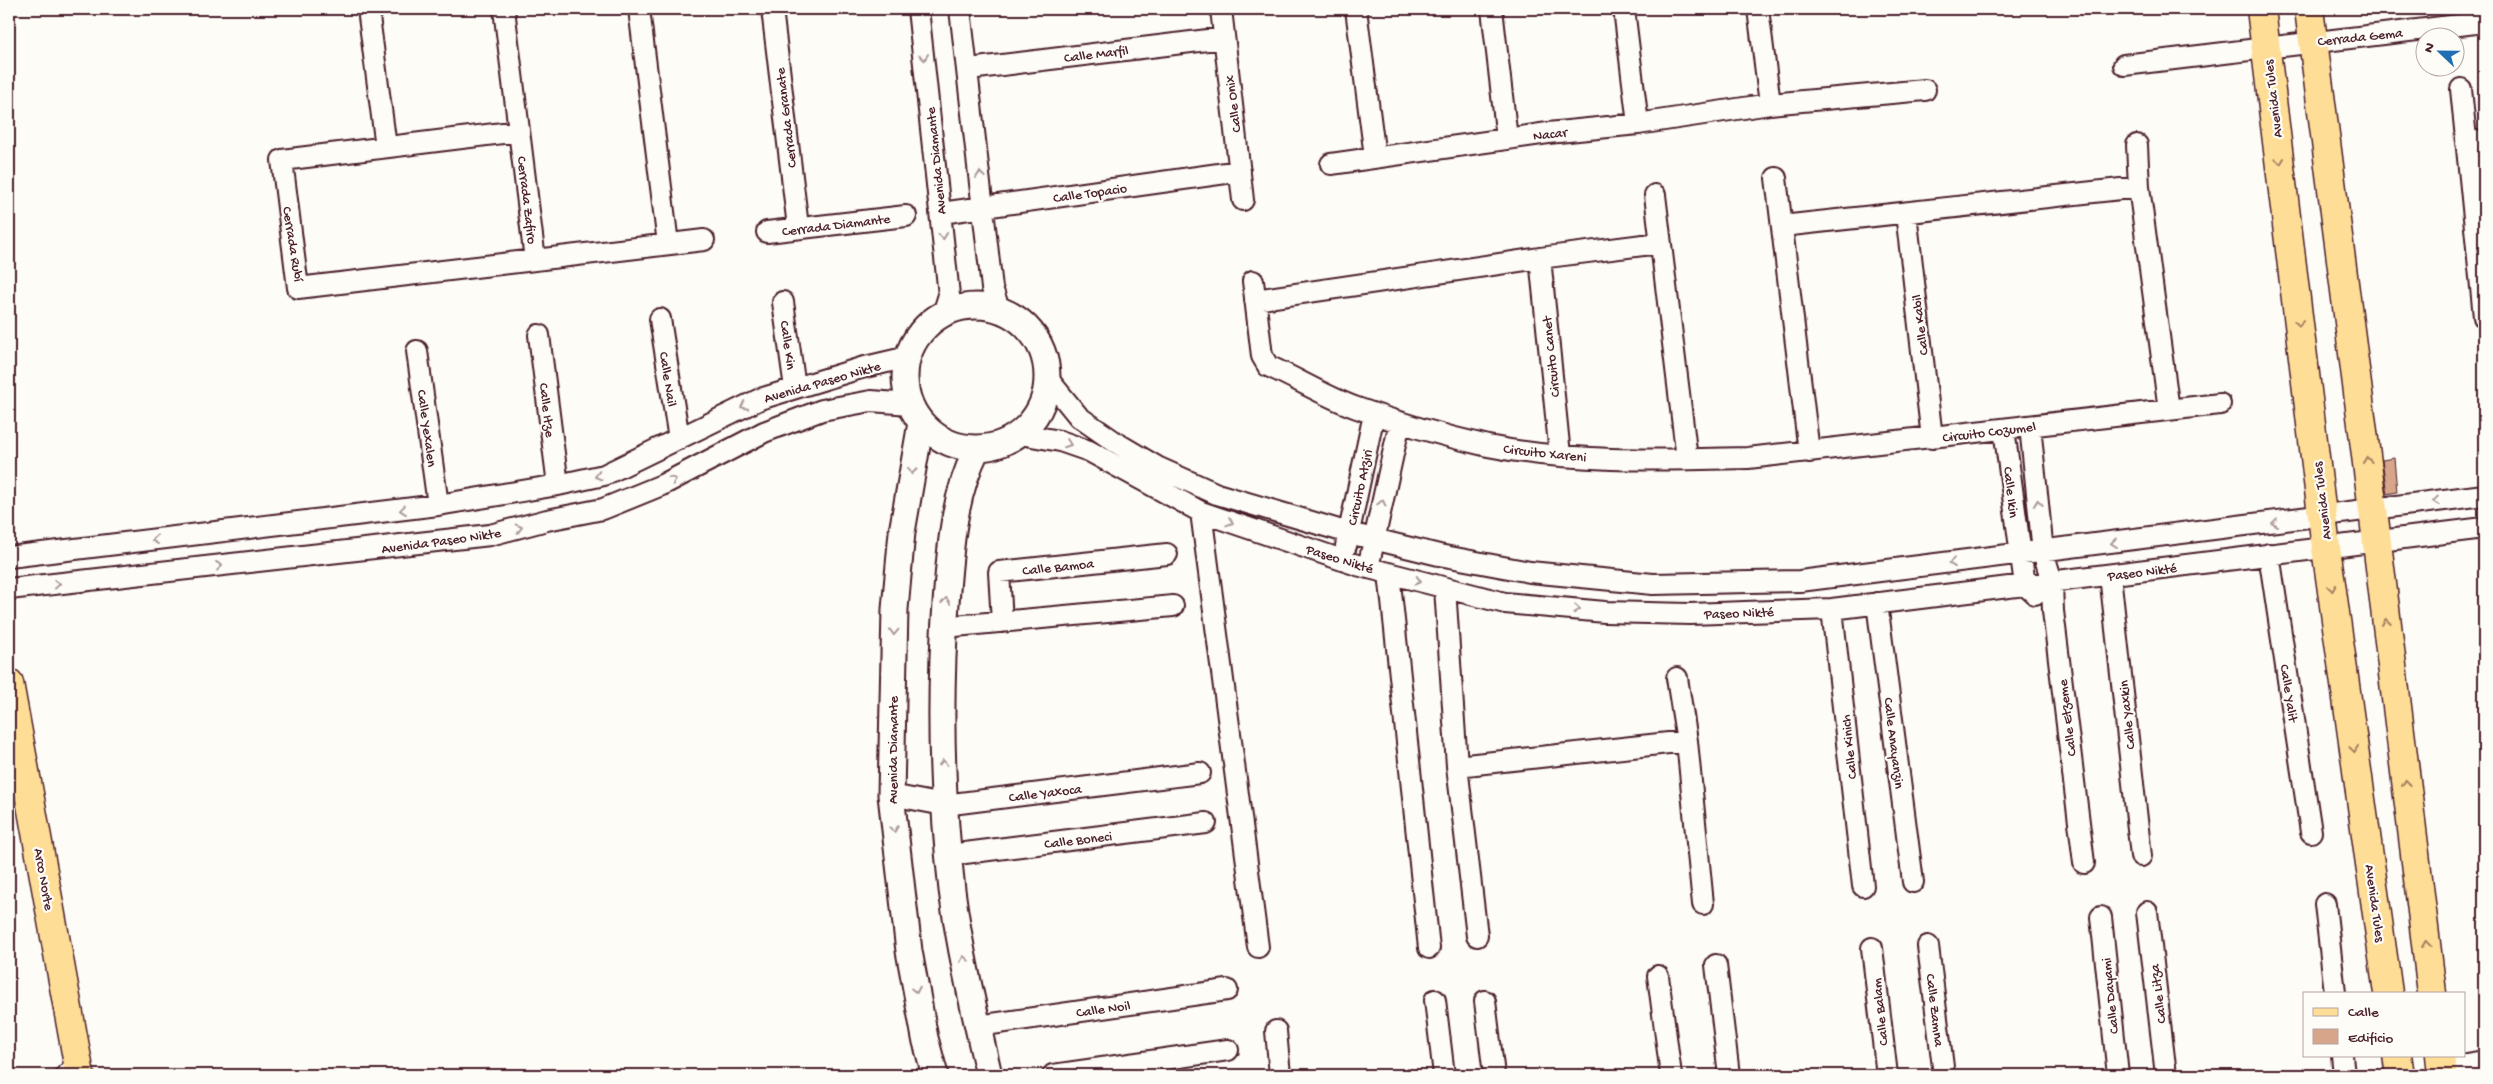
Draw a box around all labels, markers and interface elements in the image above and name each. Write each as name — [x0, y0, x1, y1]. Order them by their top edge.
street label: Cerrada Gema — [2317, 25, 2405, 51]
north arrow — [2416, 28, 2466, 78]
text: N — [2421, 41, 2440, 55]
street label: Calle Marfil — [1063, 43, 1130, 68]
one-way arrow — [918, 53, 929, 61]
street label: Avenida Tules — [2261, 58, 2288, 138]
street label: Cerrada Granate — [773, 66, 802, 169]
street label: Calle Onix — [1222, 73, 1246, 133]
street label: Avenida Diamante — [923, 105, 952, 215]
street label: Nacar — [1532, 125, 1569, 146]
street label: Cerrada Zafiro — [512, 156, 539, 245]
one-way arrow — [2274, 158, 2285, 166]
one-way arrow — [975, 170, 986, 178]
street label: Calle Topacio — [1052, 181, 1128, 208]
street label: Cerrada Rubí — [277, 205, 306, 284]
street label: Cerrada Diamante — [781, 211, 892, 242]
one-way arrow — [938, 232, 949, 240]
street label: Calle Kabil — [1909, 293, 1934, 356]
street label: Circuito Canet — [1540, 314, 1565, 398]
one-way arrow — [2293, 319, 2304, 327]
street label: Calle Kin — [775, 320, 798, 371]
street label: Calle Nail — [654, 351, 679, 408]
street label: Avenida Paseo Nikte — [762, 358, 884, 408]
street label: Calle Itze — [534, 382, 557, 439]
street label: Calle Yexalen — [412, 389, 439, 468]
one-way arrow — [740, 400, 749, 411]
street label: Circuito Cozumel — [1942, 419, 2037, 448]
one-way arrow — [1063, 438, 1072, 448]
street label: Circuito Xareni — [1502, 442, 1587, 467]
street label: Circuito Atziri — [1345, 448, 1378, 527]
one-way arrow — [2362, 456, 2373, 464]
street label: Avenida Tules — [2310, 460, 2337, 540]
one-way arrow — [908, 466, 918, 475]
street label: Calle Ikin — [1998, 466, 2021, 519]
one-way arrow — [593, 470, 602, 481]
one-way arrow — [668, 476, 677, 486]
one-way arrow — [2432, 495, 2440, 506]
one-way arrow — [1376, 499, 1387, 507]
one-way arrow — [2033, 499, 2044, 507]
one-way arrow — [399, 504, 407, 515]
one-way arrow — [1225, 516, 1233, 526]
one-way arrow — [2271, 517, 2279, 528]
one-way arrow — [514, 523, 523, 534]
street label: Avenida Paseo Nikte — [381, 526, 503, 559]
one-way arrow — [151, 534, 159, 544]
one-way arrow — [2109, 537, 2117, 548]
street label: Paseo Nikté — [1302, 542, 1376, 579]
street label: Calle Bamoa — [1022, 556, 1096, 581]
one-way arrow — [1948, 557, 1956, 568]
one-way arrow — [215, 561, 223, 572]
street label: Paseo Nikté — [2106, 561, 2179, 586]
one-way arrow — [1413, 575, 1422, 586]
one-way arrow — [54, 579, 62, 590]
one-way arrow — [2326, 585, 2337, 593]
one-way arrow — [941, 596, 952, 604]
one-way arrow — [1574, 603, 1582, 614]
street label: Paseo Nikté — [1703, 605, 1775, 624]
one-way arrow — [2381, 617, 2392, 625]
one-way arrow — [889, 628, 900, 636]
street label: Calle Yalit — [2275, 663, 2301, 725]
street label: Calle Etzeme — [2055, 678, 2082, 757]
street label: Calle Yaxkin — [2116, 679, 2141, 750]
street label: Avenida Diamante — [886, 695, 903, 804]
street label: Calle Anayanzin — [1878, 697, 1907, 790]
street label: Calle Kinich — [1839, 713, 1862, 780]
one-way arrow — [2348, 746, 2359, 754]
one-way arrow — [937, 759, 948, 767]
one-way arrow — [2401, 779, 2412, 787]
street label: Calle Yaxoca — [1008, 781, 1084, 807]
one-way arrow — [888, 826, 899, 834]
street label: Calle Boneci — [1043, 829, 1113, 854]
street label: Arco Norte — [29, 847, 57, 913]
street label: Avenida Tules — [2360, 864, 2387, 944]
one-way arrow — [2421, 940, 2432, 948]
one-way arrow — [960, 955, 970, 964]
street label: Calle Dayami — [2099, 957, 2124, 1035]
street label: Calle Litza — [2147, 962, 2172, 1024]
street label: Calle Zamna — [1921, 973, 1947, 1049]
street label: Calle Balam — [1869, 977, 1893, 1046]
one-way arrow — [911, 986, 921, 995]
legend — [2303, 992, 2466, 1056]
street label: Calle Noil — [1075, 998, 1132, 1023]
text: Calle — [2348, 1004, 2379, 1022]
text: Edificio — [2348, 1030, 2394, 1048]

